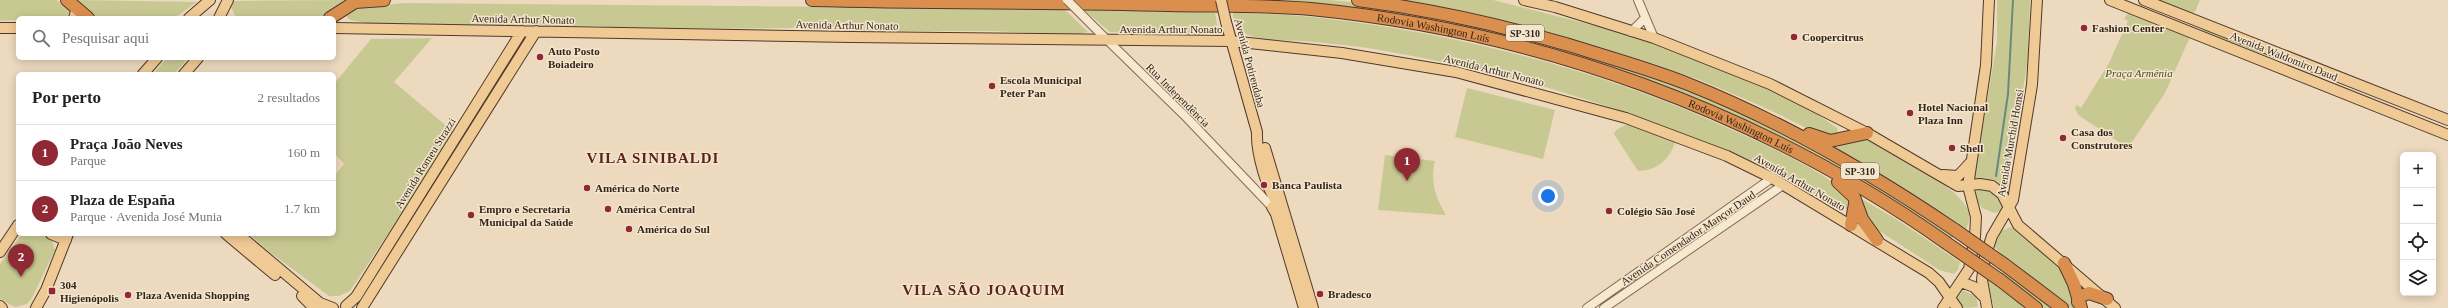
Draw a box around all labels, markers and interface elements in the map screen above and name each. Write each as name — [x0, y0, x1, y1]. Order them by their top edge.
street label: Rodovia Washington Luís — [1376, 11, 1491, 44]
street label: Avenida Arthur Nonato — [471, 12, 575, 26]
search box — [16, 16, 336, 60]
street label: Avenida Potirendaba — [1232, 17, 1268, 109]
street label: Avenida Arthur Nonato — [795, 18, 899, 32]
place label: Fashion Center — [2092, 22, 2165, 34]
street label: Avenida Arthur Nonato — [1119, 23, 1223, 35]
marker: Fashion Center — [2079, 23, 2089, 33]
road number: SP-310 — [1506, 25, 1544, 41]
icon: search — [30, 27, 52, 49]
street label: Avenida Waldomiro Daud — [2229, 29, 2340, 83]
text: Pesquisar aqui — [62, 30, 149, 46]
place label: Coopercitrus — [1802, 31, 1864, 43]
marker: Coopercitrus — [1789, 32, 1799, 42]
place label: Auto Posto Boiadeiro — [548, 45, 600, 70]
marker: Auto Posto Boiadeiro — [535, 52, 545, 62]
street label: Avenida Arthur Nonato — [1443, 52, 1546, 88]
street label: Rua Independência — [1144, 61, 1212, 129]
park label: Praça Armênia — [2104, 67, 2173, 79]
place label: Escola Municipal Peter Pan — [1000, 74, 1082, 99]
marker: Escola Municipal Peter Pan — [987, 81, 997, 91]
text: Por perto — [32, 88, 101, 107]
street label: Avenida Murchid Homsi — [1995, 88, 2025, 198]
text: 2 resultados — [258, 90, 320, 105]
street label: Rodovia Washington Luís — [1687, 97, 1796, 155]
place label: Hotel Nacional Plaza Inn — [1918, 101, 1988, 126]
marker: Hotel Nacional Plaza Inn — [1905, 108, 1915, 118]
street label: Avenida Romeu Strazzi — [392, 116, 458, 210]
place label: Casa dos Construtores — [2071, 126, 2133, 151]
marker: Casa dos Construtores — [2058, 133, 2068, 143]
text: Praça João Neves — [70, 136, 182, 152]
place label: Shell — [1960, 142, 1983, 154]
marker: Shell — [1947, 143, 1957, 153]
text: 1 — [42, 145, 48, 160]
text: 160 m — [287, 145, 320, 160]
pin: 1 — [1394, 148, 1420, 181]
district label: VILA SINIBALDI — [587, 150, 719, 166]
street label: Avenida Arthur Nonato — [1752, 151, 1848, 213]
map controls — [2400, 152, 2436, 296]
button: + — [2400, 152, 2436, 188]
text: Parque — [70, 153, 106, 168]
road number: SP-310 — [1841, 163, 1879, 179]
place label: Banca Paulista — [1272, 179, 1342, 191]
marker: Banca Paulista — [1259, 180, 1269, 190]
place label: América do Norte — [595, 182, 679, 194]
marker: América do Norte — [582, 183, 592, 193]
your location — [1538, 186, 1558, 206]
street label: Avenida Comendador Mançor Daud — [1619, 188, 1758, 288]
button: − — [2400, 188, 2436, 224]
text: Plaza de España — [70, 192, 175, 208]
text: 2 — [42, 201, 48, 216]
text: 1.7 km — [284, 201, 320, 216]
place label: Empro e Secretaria Municipal da Saúde — [479, 203, 573, 228]
place label: América Central — [616, 203, 695, 215]
marker: América Central — [603, 204, 613, 214]
place label: Colégio São José — [1617, 205, 1695, 217]
marker: Colégio São José — [1604, 206, 1614, 216]
text: Parque · Avenida José Munia — [70, 209, 222, 224]
marker: Empro e Secretaria Municipal da Saúde — [466, 210, 476, 220]
place label: América do Sul — [637, 223, 710, 235]
marker: América do Sul — [624, 224, 634, 234]
button: locate — [2400, 224, 2436, 260]
pin: 2 — [8, 244, 34, 277]
button: layers — [2400, 260, 2436, 296]
place label: 304 Higienópolis — [60, 279, 119, 304]
district label: VILA SÃO JOAQUIM — [902, 281, 1066, 298]
marker: 304 Higienópolis — [47, 286, 57, 296]
place label: Bradesco — [1328, 288, 1372, 300]
place label: Plaza Avenida Shopping — [136, 289, 250, 301]
marker: Bradesco — [1315, 289, 1325, 299]
marker: Plaza Avenida Shopping — [123, 290, 133, 300]

